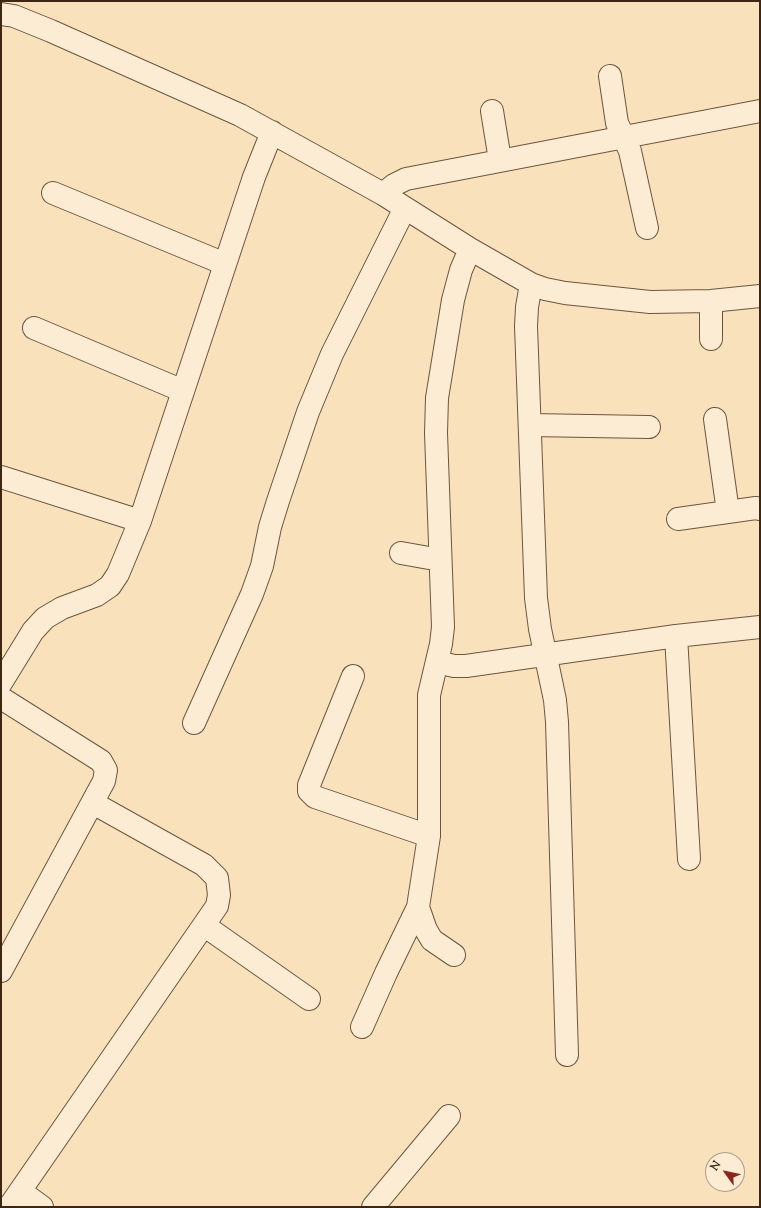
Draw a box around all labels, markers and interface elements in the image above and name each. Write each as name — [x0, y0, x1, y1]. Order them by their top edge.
north arrow — [705, 1152, 745, 1192]
text: N — [707, 1158, 725, 1174]

